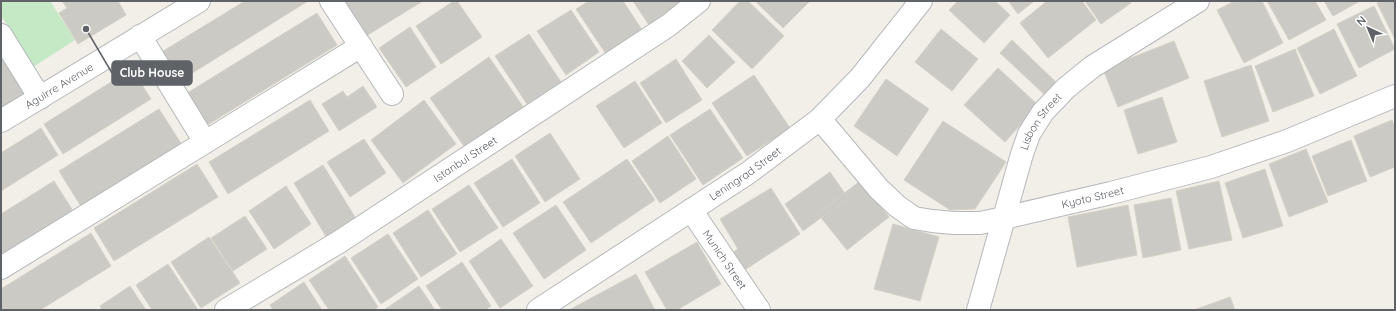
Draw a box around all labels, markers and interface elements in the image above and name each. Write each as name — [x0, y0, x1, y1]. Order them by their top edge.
north arrow — [1348, 8, 1388, 48]
text: N — [1353, 13, 1369, 29]
street label: Aguirre Avenue — [22, 60, 96, 112]
callout: Club House — [112, 61, 192, 85]
text: Club House — [120, 65, 184, 80]
street label: Lisbon Street — [1017, 90, 1065, 152]
street label: Istanbul Street — [431, 133, 500, 185]
street label: Leningrad Street — [706, 144, 784, 203]
street label: Kyoto Street — [1060, 183, 1126, 211]
street label: Munich Street — [700, 227, 750, 292]

